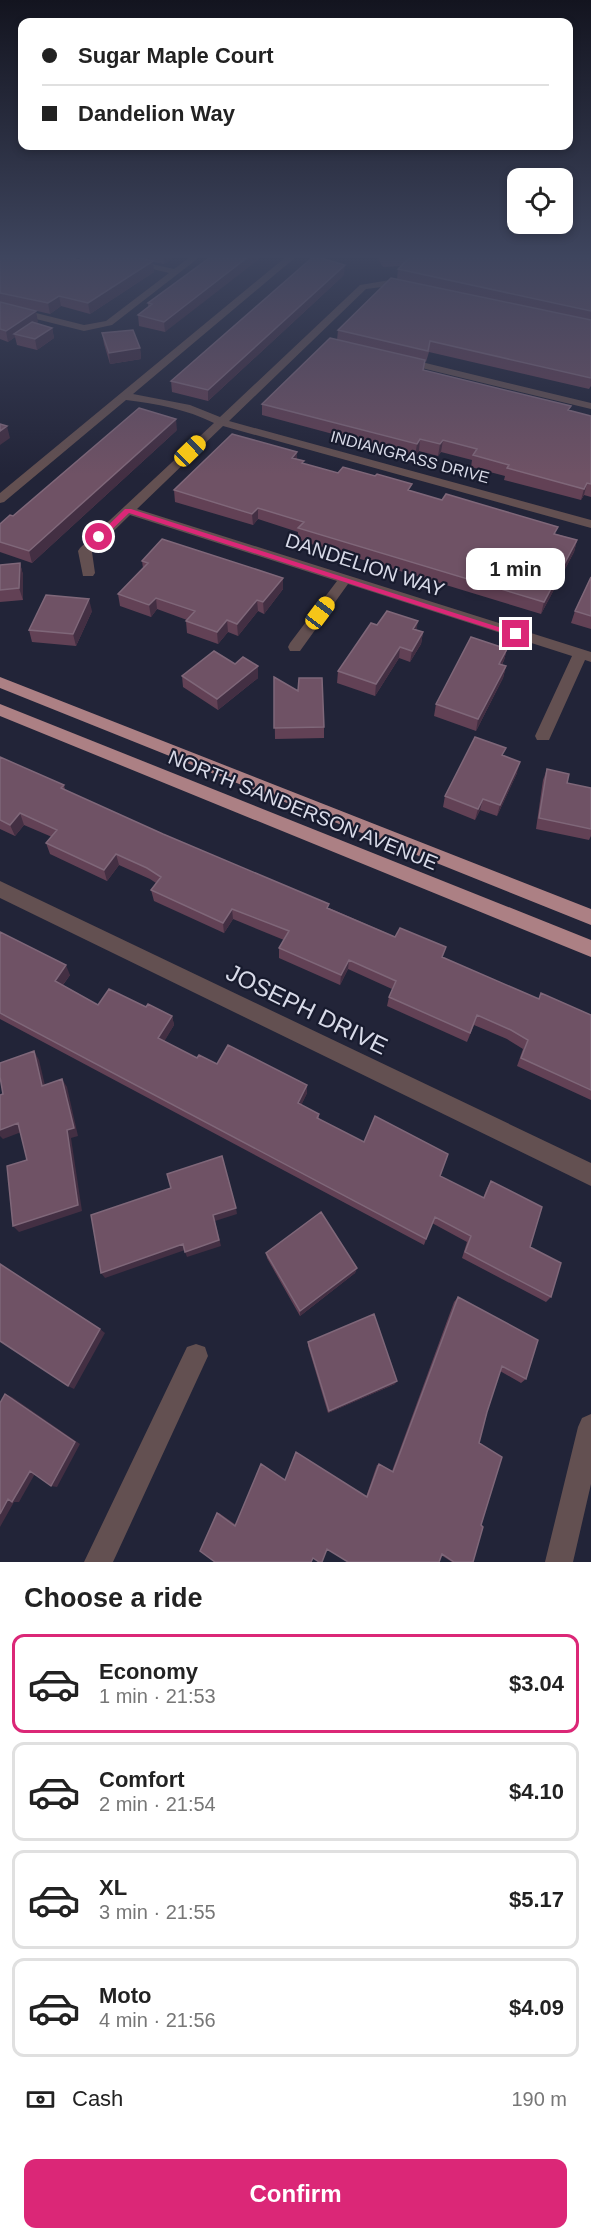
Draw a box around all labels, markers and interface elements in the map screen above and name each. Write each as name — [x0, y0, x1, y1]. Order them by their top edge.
text: Sugar Maple Court — [78, 43, 274, 68]
text: Dandelion Way — [78, 101, 235, 126]
map controls — [507, 168, 573, 234]
button: locate — [507, 168, 573, 234]
street label: INDIANGRASS DRIVE — [329, 428, 491, 486]
car — [171, 432, 209, 470]
route start — [85, 523, 112, 550]
street label: DANDELION WAY — [283, 529, 447, 601]
callout: 1 min — [466, 547, 566, 589]
text: 1 min — [489, 558, 542, 580]
car — [302, 593, 338, 633]
route end — [502, 620, 529, 647]
street label: NORTH SANDERSON AVENUE — [165, 746, 441, 874]
street label: JOSEPH DRIVE — [222, 958, 392, 1060]
text: Choose a ride — [24, 1583, 203, 1613]
icon: car — [27, 1657, 81, 1711]
text: Economy — [99, 1659, 198, 1684]
text: $3.04 — [509, 1671, 564, 1696]
text: 1 min · 21:53 — [99, 1685, 216, 1707]
icon: car — [27, 1765, 81, 1819]
text: Comfort — [99, 1767, 185, 1792]
text: $4.10 — [509, 1779, 564, 1804]
text: 2 min · 21:54 — [99, 1793, 216, 1815]
icon: car — [27, 1873, 81, 1927]
text: XL — [99, 1875, 127, 1900]
text: $5.17 — [509, 1887, 564, 1912]
text: 3 min · 21:55 — [99, 1901, 216, 1923]
icon: car — [27, 1981, 81, 2035]
text: Moto — [99, 1983, 152, 2008]
text: $4.09 — [509, 1995, 564, 2020]
text: 4 min · 21:56 — [99, 2009, 216, 2031]
icon: cash — [24, 2083, 57, 2116]
text: Cash — [72, 2086, 123, 2111]
text: 190 m — [511, 2088, 567, 2110]
button: Confirm — [24, 2159, 567, 2228]

